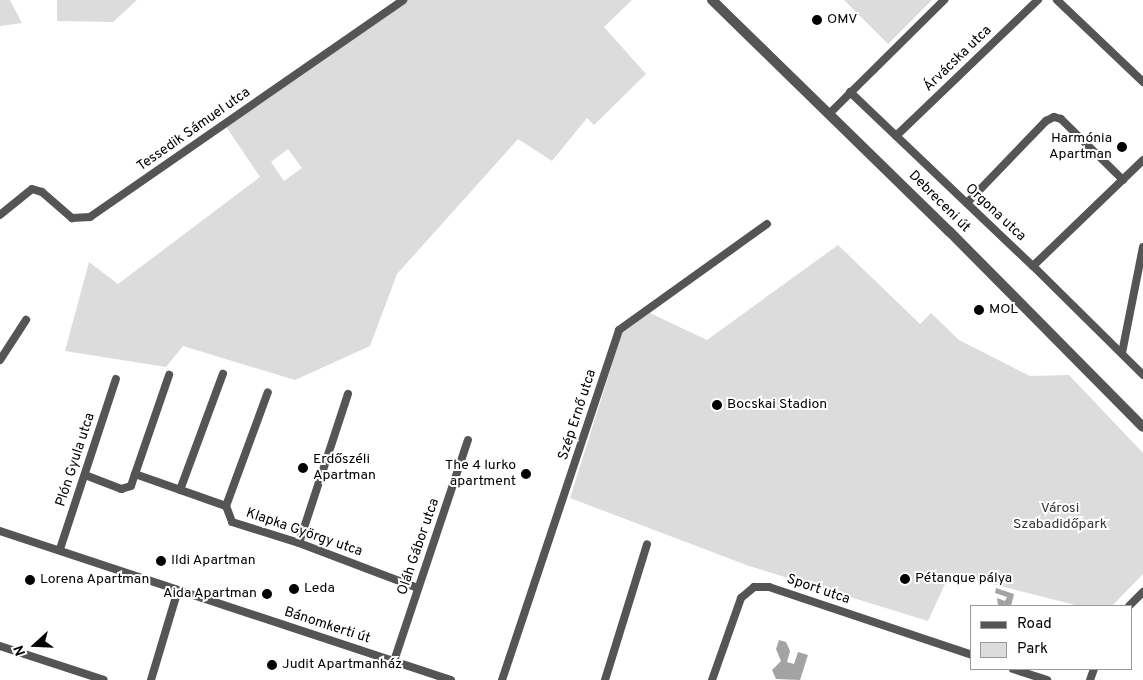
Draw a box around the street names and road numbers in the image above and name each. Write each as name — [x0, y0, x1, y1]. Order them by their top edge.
street label: Árvácska utca — [921, 22, 995, 96]
street label: Tessedik Sámuel utca — [134, 85, 254, 175]
street label: Debreceni út — [905, 168, 973, 236]
street label: Orgona utca — [961, 181, 1029, 245]
street label: Szép Ernő utca — [555, 368, 601, 462]
street label: Plón Gyula utca — [53, 411, 99, 509]
street label: Oláh Gábor utca — [395, 496, 443, 598]
street label: Klapka György utca — [244, 505, 364, 561]
street label: Sport utca — [784, 571, 852, 609]
street label: Bánomkerti út — [282, 604, 372, 648]

